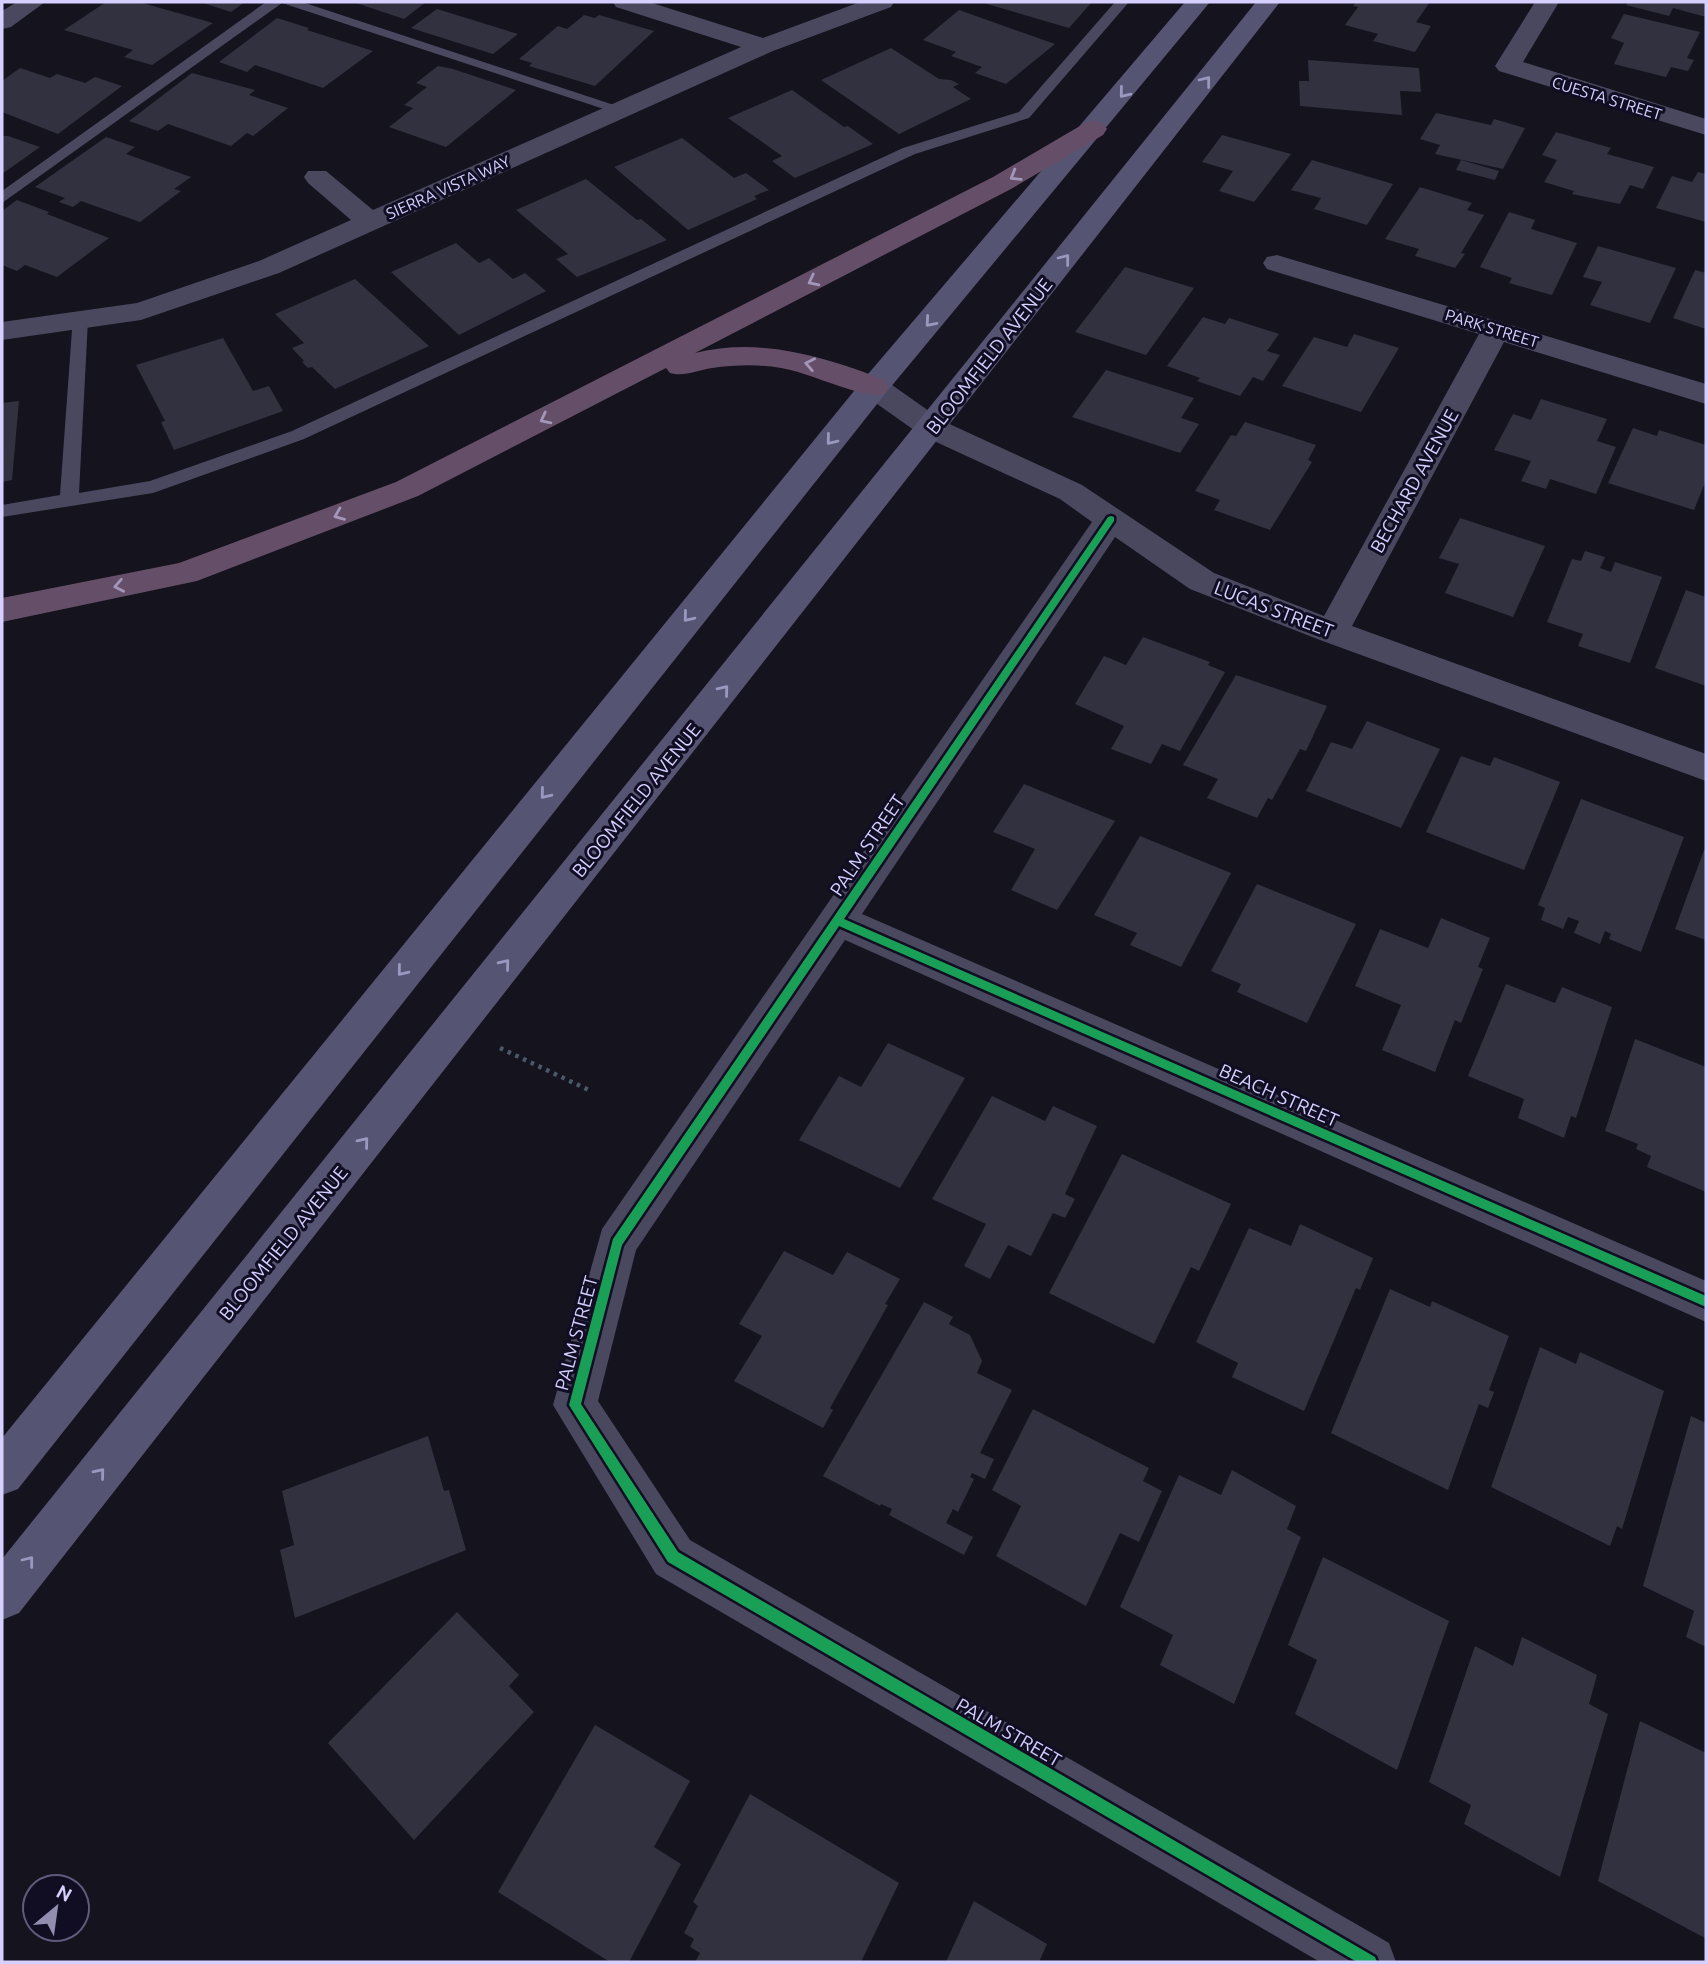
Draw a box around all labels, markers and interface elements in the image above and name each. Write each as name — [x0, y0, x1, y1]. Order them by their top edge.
street label: CUESTA STREET — [1550, 73, 1664, 123]
one-way arrow — [1198, 76, 1211, 88]
one-way arrow — [1120, 84, 1132, 97]
street label: SIERRA VISTA WAY — [383, 151, 513, 222]
one-way arrow — [1009, 168, 1022, 181]
one-way arrow — [1057, 255, 1070, 267]
one-way arrow — [808, 273, 820, 287]
street label: BLOOMFIELD AVENUE — [921, 274, 1057, 438]
street label: PARK STREET — [1443, 305, 1541, 351]
one-way arrow — [926, 313, 938, 326]
one-way arrow — [804, 357, 816, 372]
street label: BECHARD AVENUE — [1365, 405, 1463, 557]
one-way arrow — [540, 411, 552, 425]
one-way arrow — [827, 432, 839, 445]
one-way arrow — [334, 507, 346, 521]
street label: LUCAS STREET — [1211, 576, 1337, 642]
one-way arrow — [113, 578, 125, 593]
one-way arrow — [683, 609, 696, 622]
one-way arrow — [715, 685, 728, 698]
street label: BLOOMFIELD AVENUE — [567, 719, 705, 881]
one-way arrow — [540, 786, 553, 798]
street label: PALM STREET — [825, 790, 909, 900]
one-way arrow — [497, 959, 510, 971]
one-way arrow — [398, 964, 411, 976]
street label: BEACH STREET — [1216, 1059, 1343, 1131]
one-way arrow — [355, 1137, 368, 1149]
street label: BLOOMFIELD AVENUE — [214, 1162, 352, 1324]
street label: PALM STREET — [550, 1273, 602, 1393]
one-way arrow — [91, 1468, 104, 1480]
one-way arrow — [21, 1557, 34, 1569]
street label: PALM STREET — [953, 1693, 1066, 1771]
north arrow — [21, 1873, 91, 1943]
text: N — [53, 1880, 76, 1906]

